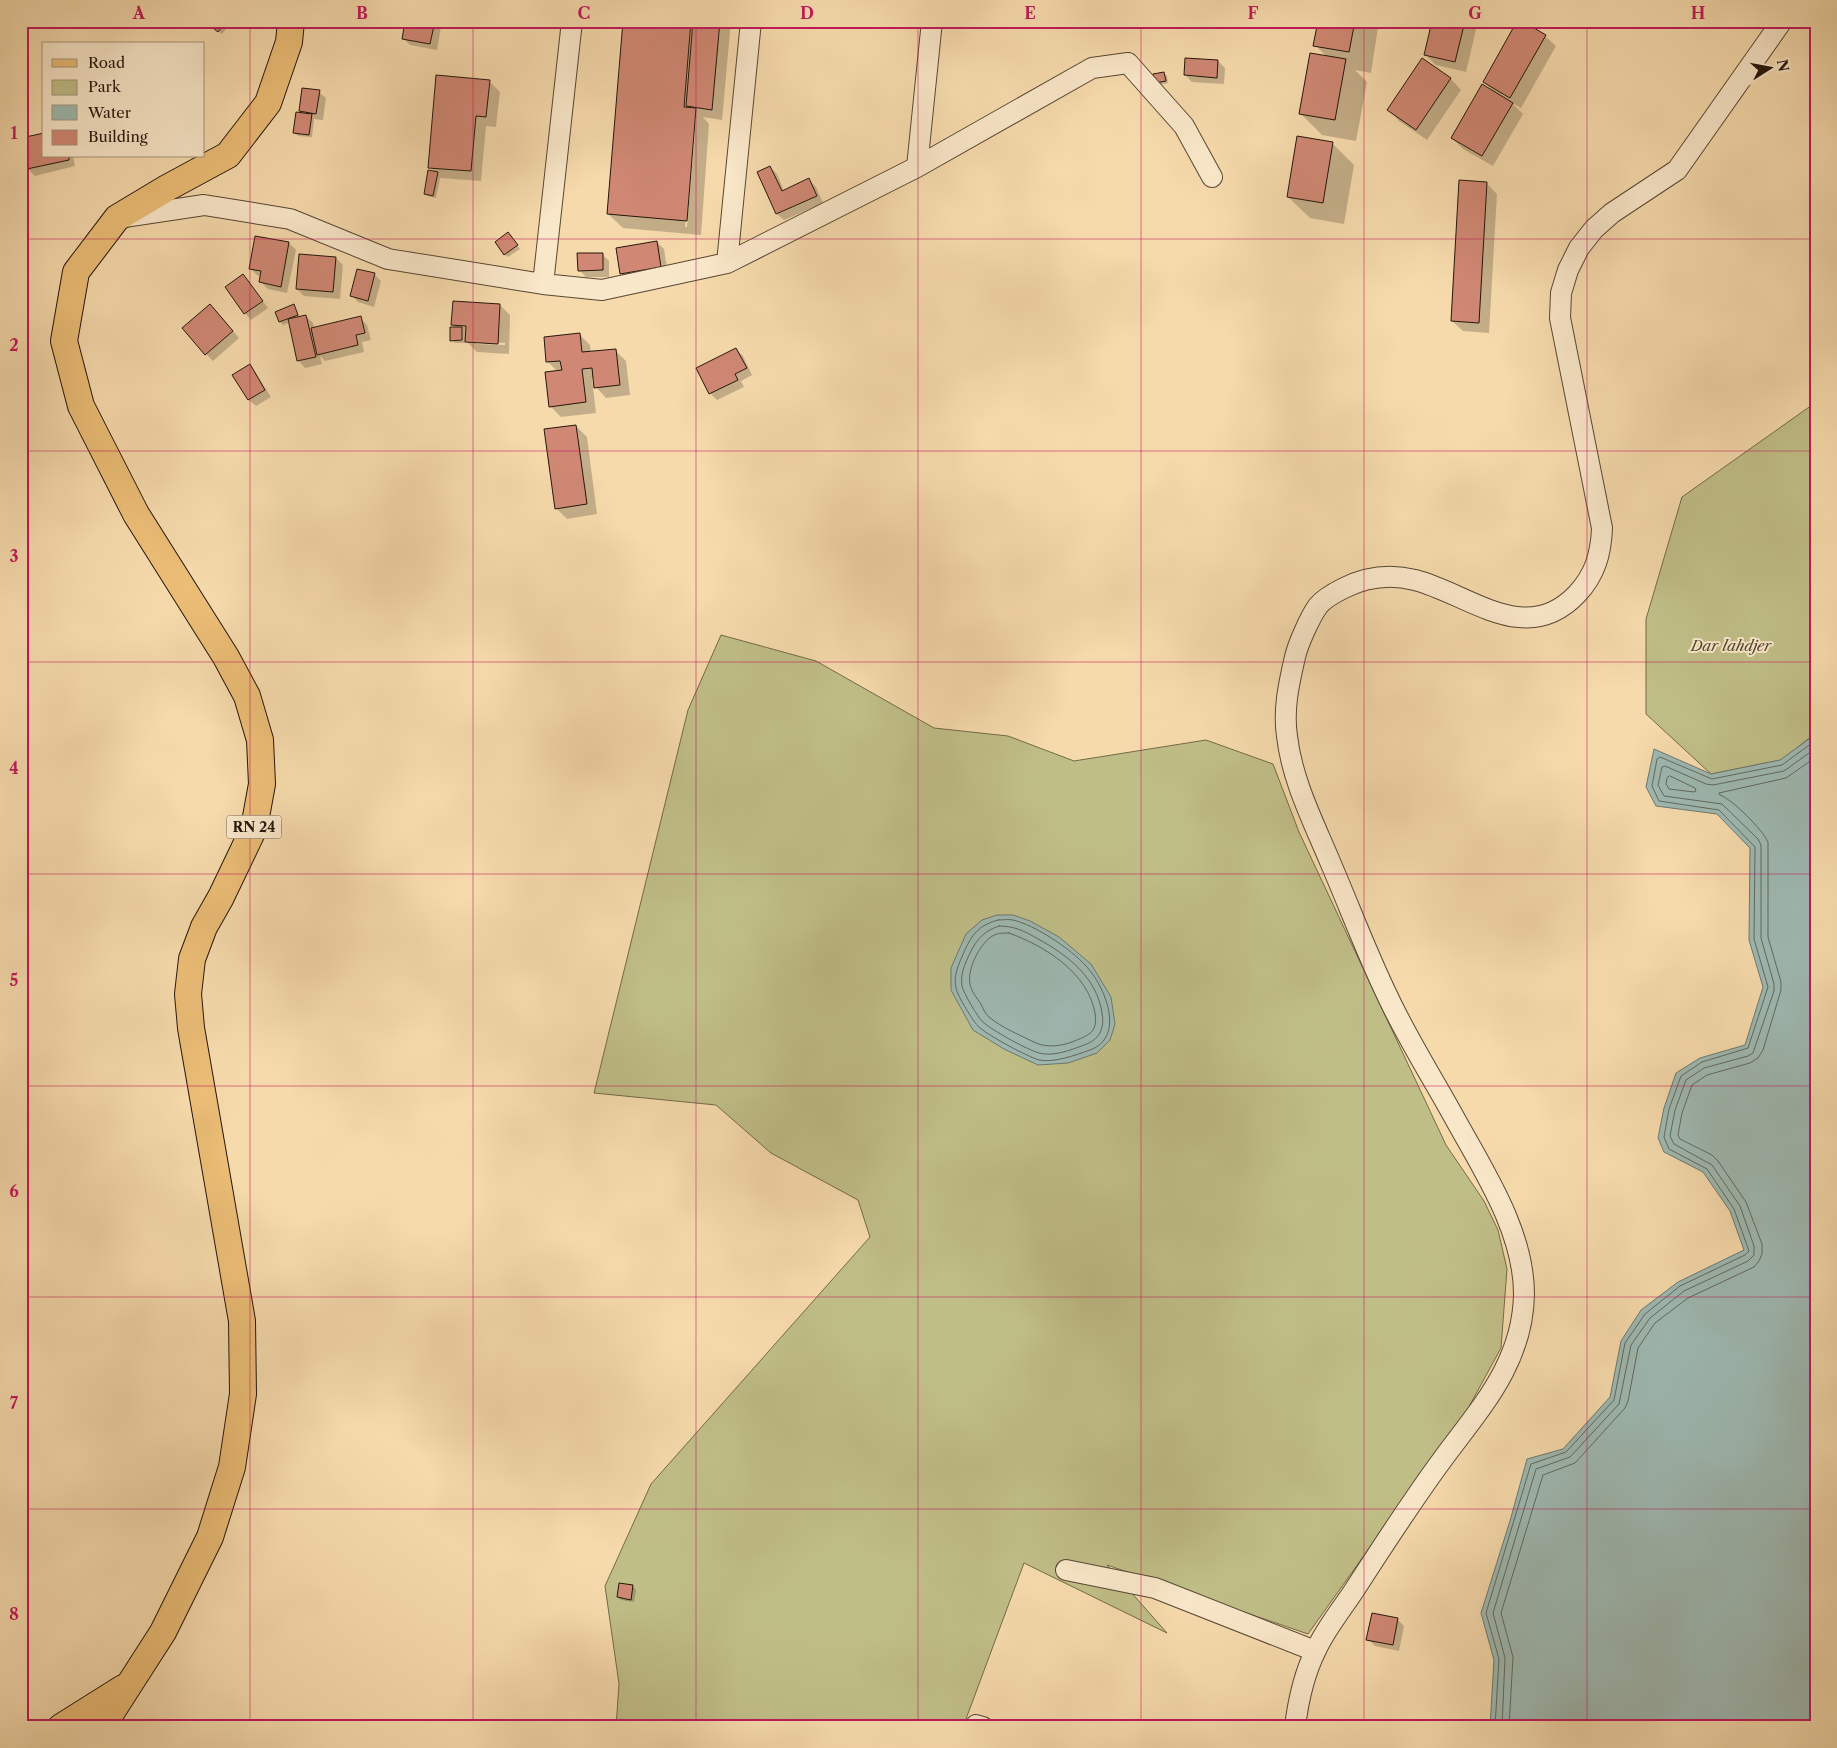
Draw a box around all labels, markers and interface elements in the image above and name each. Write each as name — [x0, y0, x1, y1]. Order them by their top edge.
text: A — [132, 3, 146, 23]
text: B — [356, 3, 368, 23]
text: C — [578, 3, 590, 23]
text: D — [800, 3, 814, 23]
text: E — [1024, 3, 1036, 23]
text: F — [1248, 3, 1259, 23]
text: G — [1468, 3, 1482, 23]
text: H — [1691, 3, 1705, 23]
legend — [42, 42, 205, 158]
north arrow — [1744, 42, 1794, 92]
text: Road — [88, 53, 125, 72]
text: N — [1773, 58, 1793, 73]
text: Park — [88, 77, 122, 96]
text: Water — [87, 103, 132, 122]
text: 1 — [10, 123, 18, 143]
text: Building — [88, 127, 148, 146]
text: 2 — [9, 335, 19, 355]
text: 3 — [9, 546, 19, 566]
park label: Dar lahdjer — [1690, 636, 1772, 655]
text: 4 — [9, 758, 19, 778]
road number: RN 24 — [226, 816, 282, 839]
text: 5 — [10, 970, 19, 990]
text: 6 — [9, 1181, 19, 1201]
text: 7 — [10, 1393, 19, 1413]
text: 8 — [9, 1604, 19, 1624]

